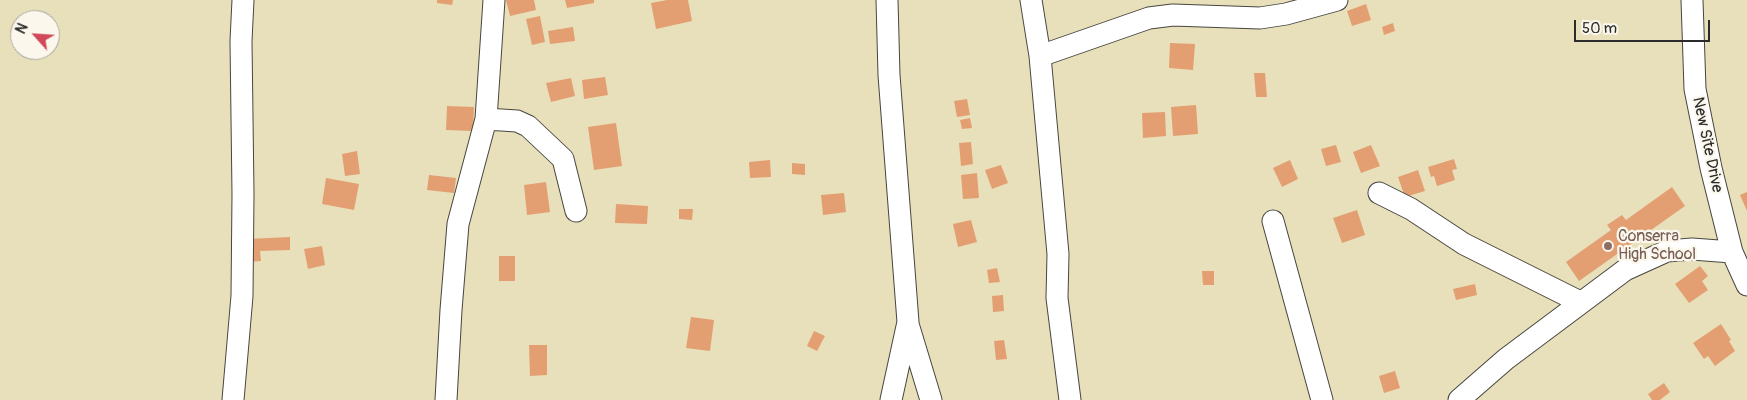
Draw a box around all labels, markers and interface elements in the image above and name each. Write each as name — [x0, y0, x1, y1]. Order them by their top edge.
north arrow — [10, 10, 60, 60]
scale bar — [1577, 10, 1713, 42]
text: 50 m — [1582, 19, 1617, 38]
text: N — [12, 21, 32, 37]
street label: New Site Drive — [1688, 96, 1726, 194]
place label: Conserra High School — [1618, 227, 1696, 265]
marker: Conserra High School — [1602, 240, 1614, 252]

